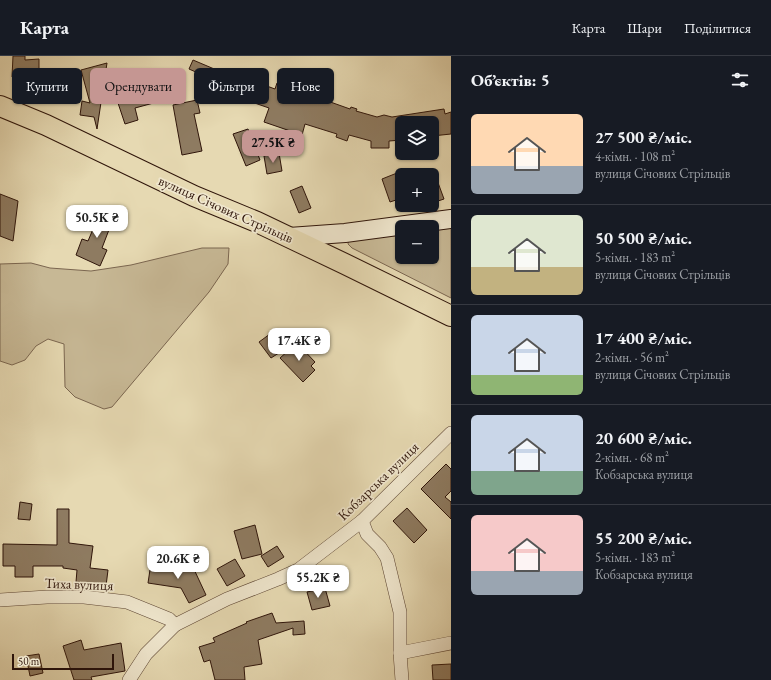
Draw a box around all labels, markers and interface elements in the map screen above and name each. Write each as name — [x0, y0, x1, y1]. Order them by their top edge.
text: Карта — [20, 15, 69, 40]
text: Карта — [572, 19, 605, 37]
text: Шари — [627, 19, 662, 37]
text: Поділитися — [684, 19, 751, 37]
chip: Купити — [12, 68, 82, 104]
chip: Орендувати — [90, 68, 186, 104]
chip: Фільтри — [194, 68, 269, 104]
chip: Нове — [277, 68, 334, 104]
text: Об’єктів: 5 — [471, 69, 550, 91]
icon: filters — [729, 69, 751, 91]
map controls — [395, 116, 439, 264]
button: layers — [395, 116, 439, 160]
text: 27 500 ₴/міс. — [595, 126, 692, 148]
pin: 27.5K ₴ — [236, 130, 310, 164]
icon: home — [503, 130, 551, 178]
text: 27.5K ₴ — [251, 134, 295, 151]
text: 4-кімн. · 108 m² — [595, 148, 675, 165]
text: вулиця Січових Стрільців — [595, 165, 730, 182]
button: + — [395, 168, 439, 212]
street label: вулиця Січових Стрільців — [156, 171, 296, 247]
pin: 50.5K ₴ — [60, 205, 134, 239]
text: 50.5K ₴ — [75, 209, 119, 226]
button: − — [395, 220, 439, 264]
text: 50 500 ₴/міс. — [595, 227, 692, 249]
icon: home — [503, 231, 551, 279]
text: 5-кімн. · 183 m² — [595, 249, 675, 266]
text: вулиця Січових Стрільців — [595, 266, 730, 283]
text: 17 400 ₴/міс. — [595, 327, 692, 349]
pin: 17.4K ₴ — [262, 328, 336, 362]
icon: home — [503, 331, 551, 379]
text: 17.4K ₴ — [277, 332, 321, 349]
text: 2-кімн. · 56 m² — [595, 349, 669, 366]
text: вулиця Січових Стрільців — [595, 366, 730, 383]
text: 20 600 ₴/міс. — [595, 427, 692, 449]
icon: home — [503, 431, 551, 479]
street label: Кобзарська вулиця — [334, 438, 422, 524]
text: 2-кімн. · 68 m² — [595, 449, 669, 466]
text: Кобзарська вулиця — [595, 466, 693, 483]
text: 55 200 ₴/міс. — [595, 527, 692, 549]
icon: home — [503, 531, 551, 579]
pin: 20.6K ₴ — [141, 546, 215, 580]
text: 5-кімн. · 183 m² — [595, 549, 675, 566]
text: 20.6K ₴ — [156, 550, 200, 567]
pin: 55.2K ₴ — [281, 565, 355, 599]
text: Кобзарська вулиця — [595, 566, 693, 583]
text: 55.2K ₴ — [296, 569, 340, 586]
street label: Тиха вулиця — [44, 574, 114, 594]
scale bar — [12, 652, 114, 671]
text: 50 m — [18, 654, 39, 668]

